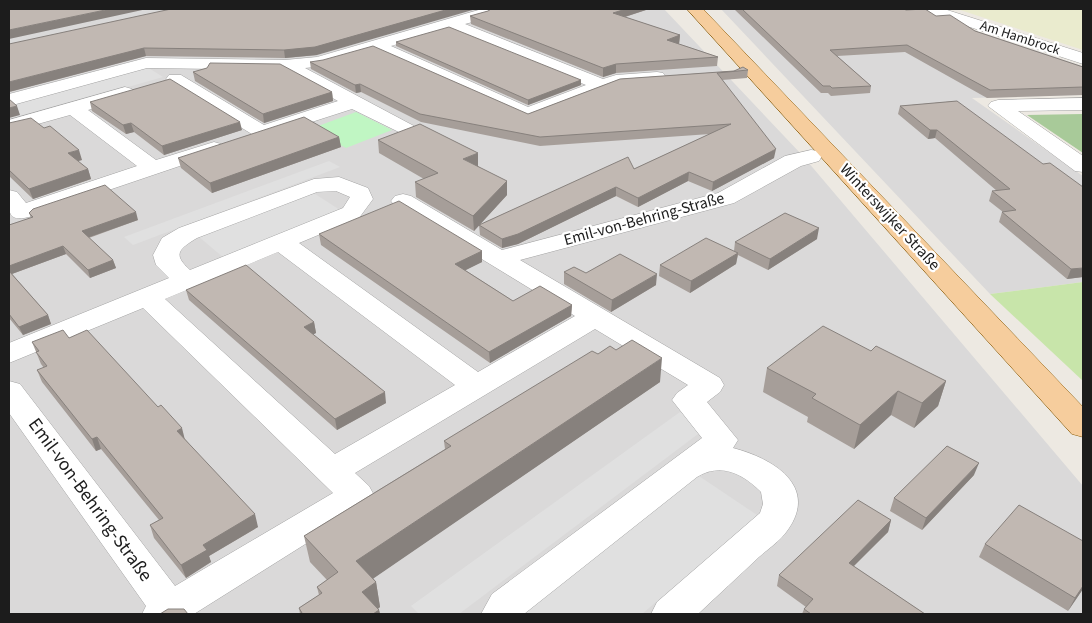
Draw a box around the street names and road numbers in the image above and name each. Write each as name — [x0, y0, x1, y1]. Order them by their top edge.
street label: Am Hambrock — [977, 16, 1063, 60]
street label: Winterswijker Straße — [835, 159, 945, 275]
street label: Emil-von-Behring-Straße — [561, 187, 727, 251]
street label: Emil-von-Behring-Straße — [21, 413, 159, 587]

